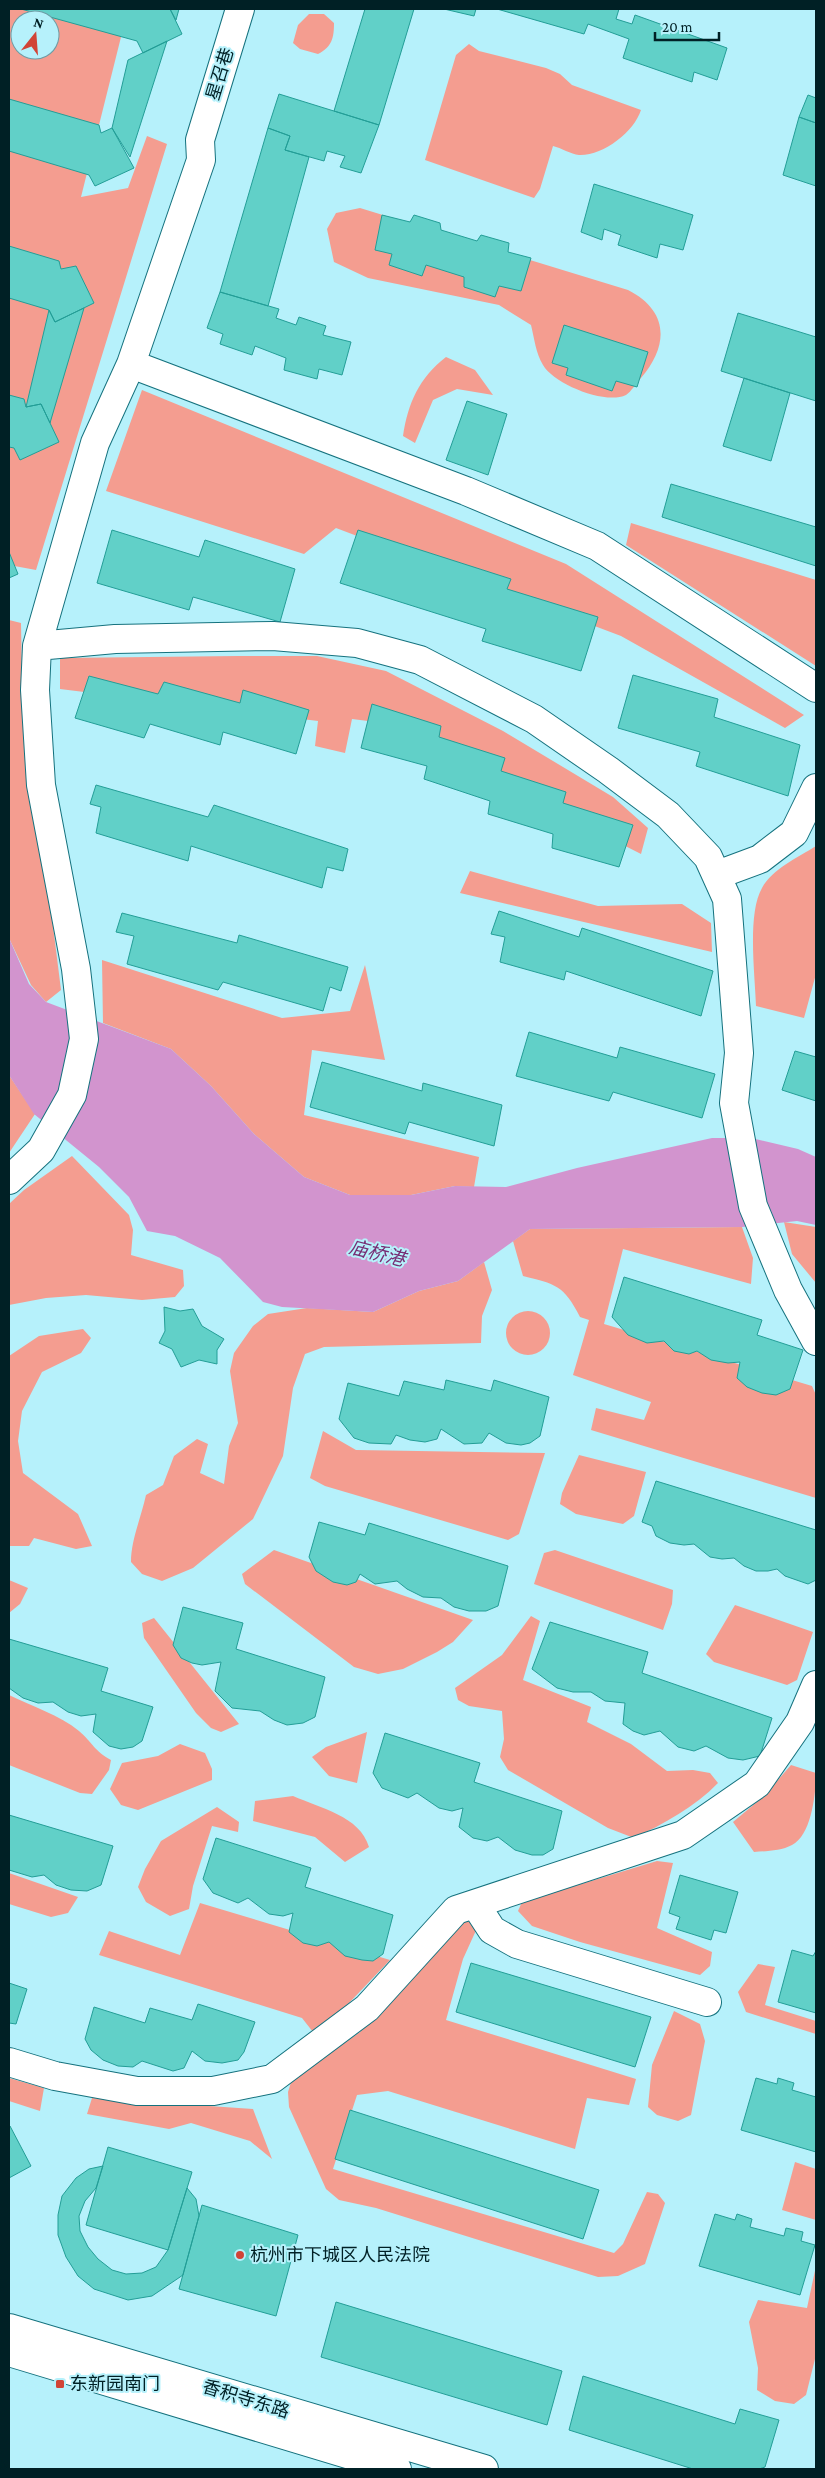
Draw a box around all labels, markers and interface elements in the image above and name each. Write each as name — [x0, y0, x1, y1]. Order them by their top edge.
north arrow — [10, 10, 60, 60]
scale bar — [655, 10, 719, 42]
text: N — [32, 14, 46, 32]
text: 20 m — [662, 19, 693, 35]
street label: 星召巷 — [203, 45, 237, 103]
water label: 庙桥港 — [347, 1236, 410, 1271]
place label: 杭州市下城区人民法院 — [250, 2245, 430, 2265]
marker: 杭州市下城区人民法院 — [234, 2249, 246, 2261]
place label: 东新园南门 — [70, 2374, 160, 2394]
street label: 香积寺东路 — [200, 2376, 292, 2422]
marker: 东新园南门 — [54, 2378, 66, 2390]

